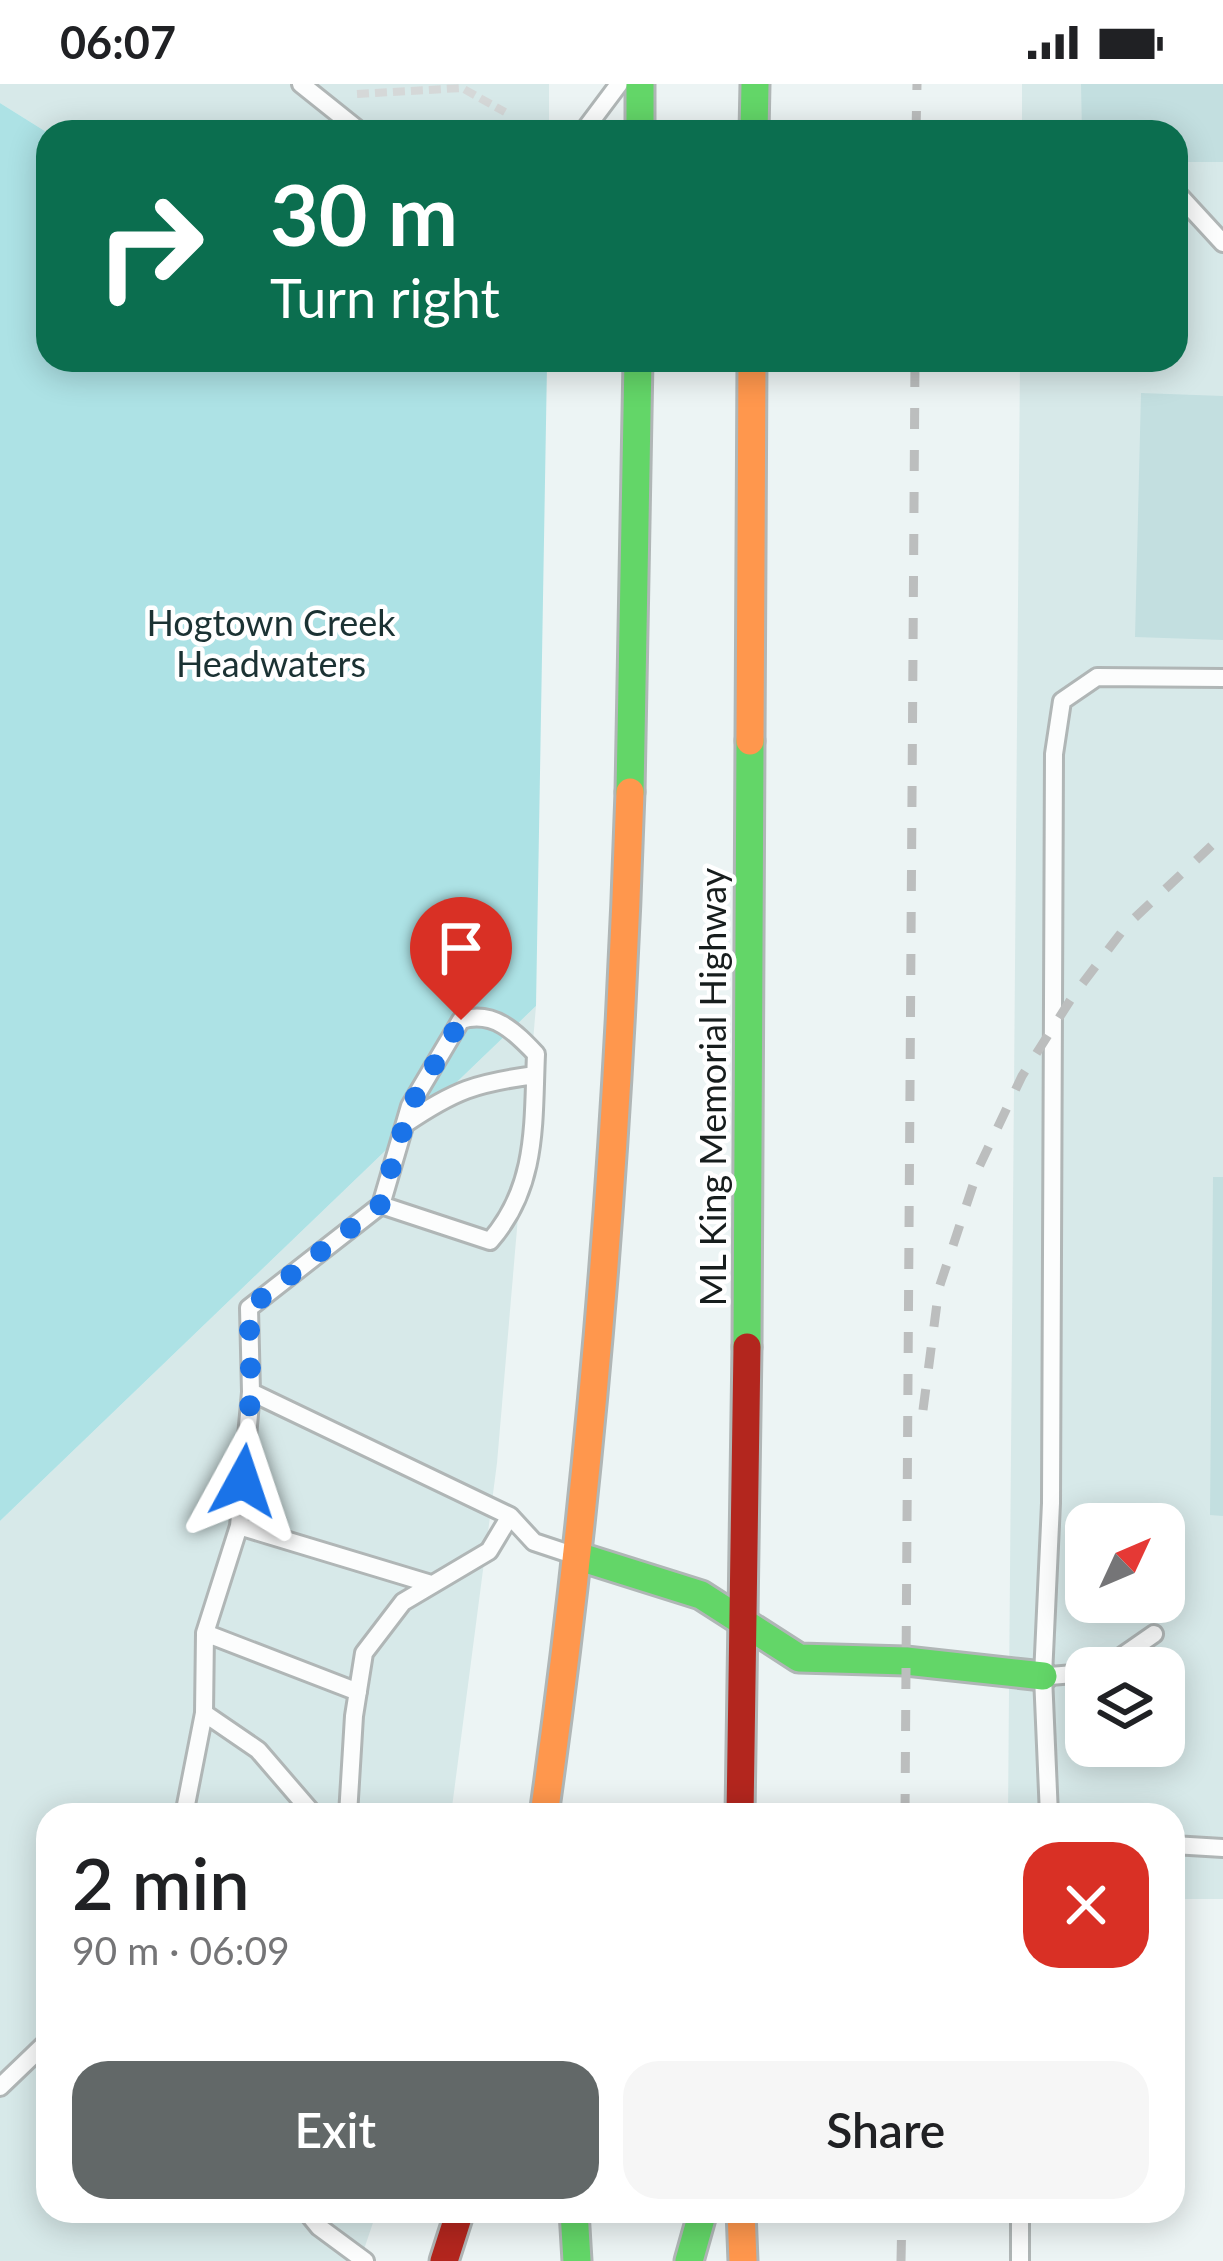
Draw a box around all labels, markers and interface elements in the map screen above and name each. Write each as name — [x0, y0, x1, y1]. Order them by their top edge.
text: 06:07 — [60, 15, 176, 69]
text: 30 m — [270, 163, 458, 264]
icon: right — [72, 168, 228, 324]
text: Turn right — [270, 265, 500, 330]
park label: Hogtown Creek Headwaters — [146, 600, 396, 685]
street label: ML King Memorial Highway — [690, 867, 734, 1306]
pin — [410, 897, 512, 1020]
icon: arrive — [428, 915, 494, 981]
position arrow — [180, 1418, 306, 1544]
north arrow — [1065, 1503, 1185, 1623]
map controls — [1065, 1503, 1185, 1767]
button: layers — [1065, 1647, 1185, 1767]
text: 2 min — [72, 1839, 250, 1925]
button: close — [1023, 1842, 1149, 1968]
text: 90 m · 06:09 — [72, 1927, 290, 1973]
button: Exit — [72, 2061, 599, 2199]
button: Share — [623, 2061, 1149, 2199]

